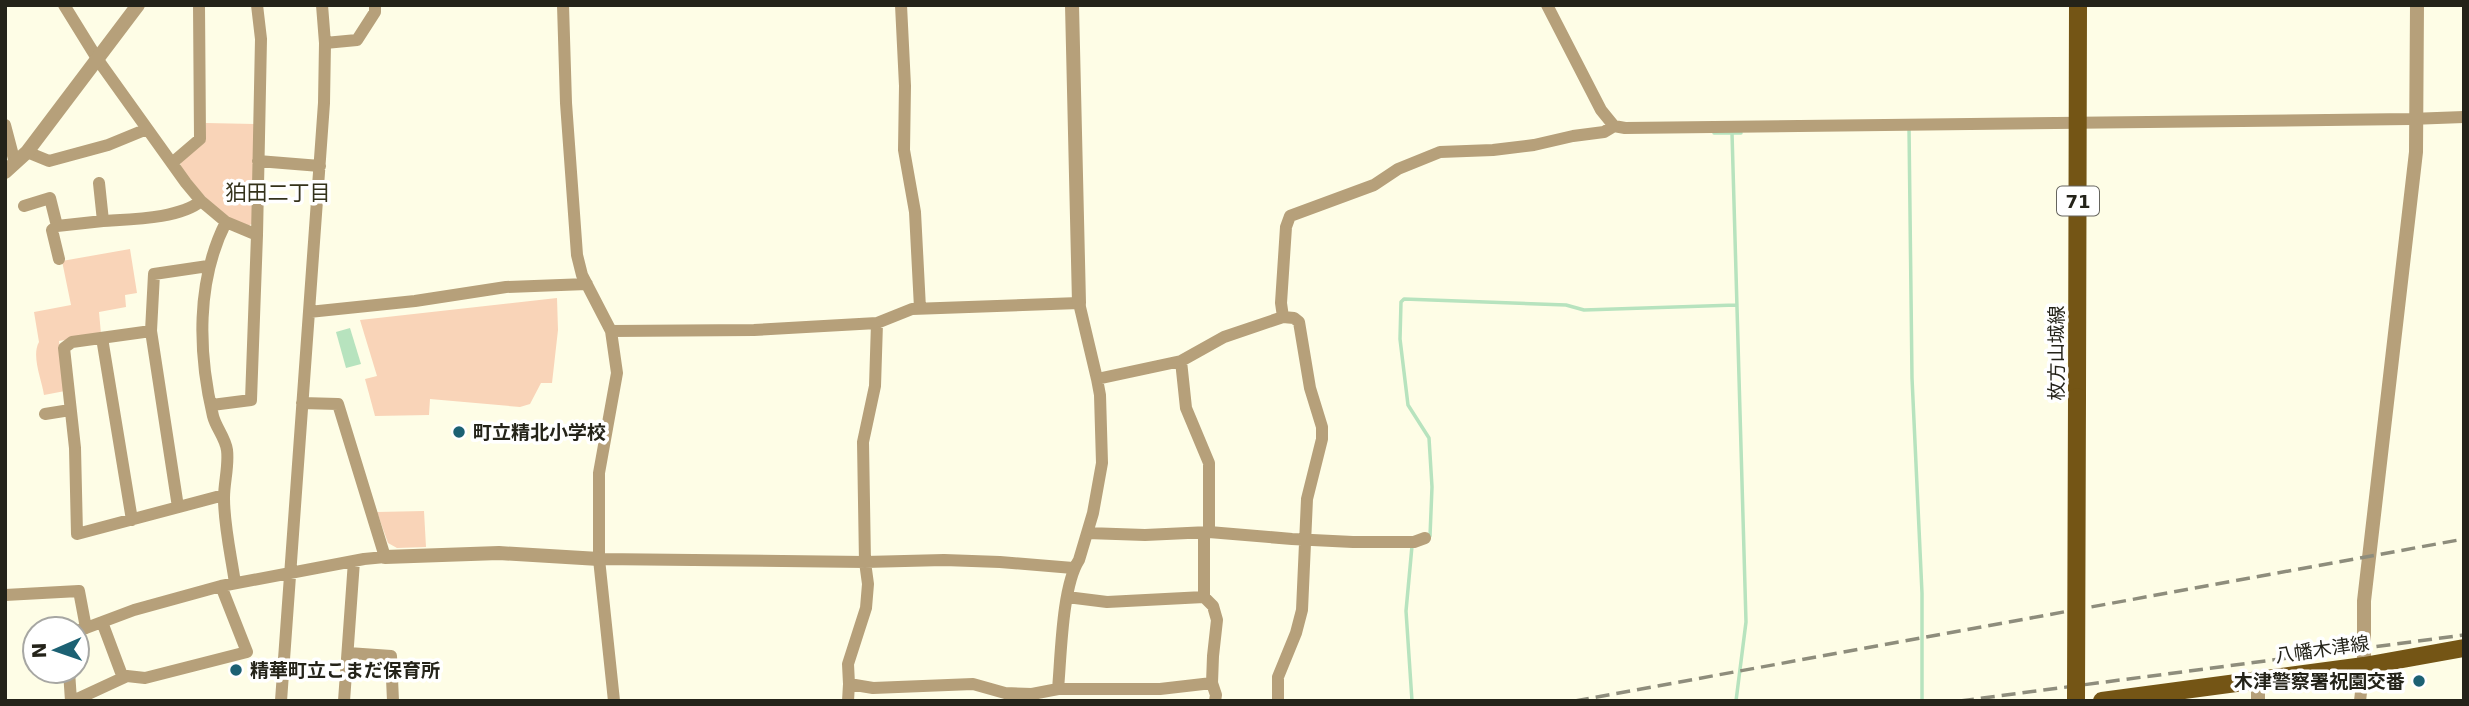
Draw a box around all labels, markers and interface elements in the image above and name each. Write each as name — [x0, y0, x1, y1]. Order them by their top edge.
district label: 狛田二丁目 — [226, 181, 331, 205]
road number: 71 — [2057, 186, 2099, 216]
street label: 枚方山城線 — [2045, 305, 2067, 401]
place label: 町立精北小学校 — [473, 421, 606, 443]
marker: 町立精北小学校 — [451, 424, 467, 440]
north arrow — [21, 615, 91, 685]
street label: 八幡木津線 — [2273, 631, 2371, 667]
text: N — [28, 642, 50, 659]
place label: 精華町立こまだ保育所 — [250, 659, 440, 681]
marker: 精華町立こまだ保育所 — [228, 662, 244, 678]
place label: 木津警察署祝園交番 — [2234, 670, 2405, 692]
marker: 木津警察署祝園交番 — [2411, 673, 2427, 689]

